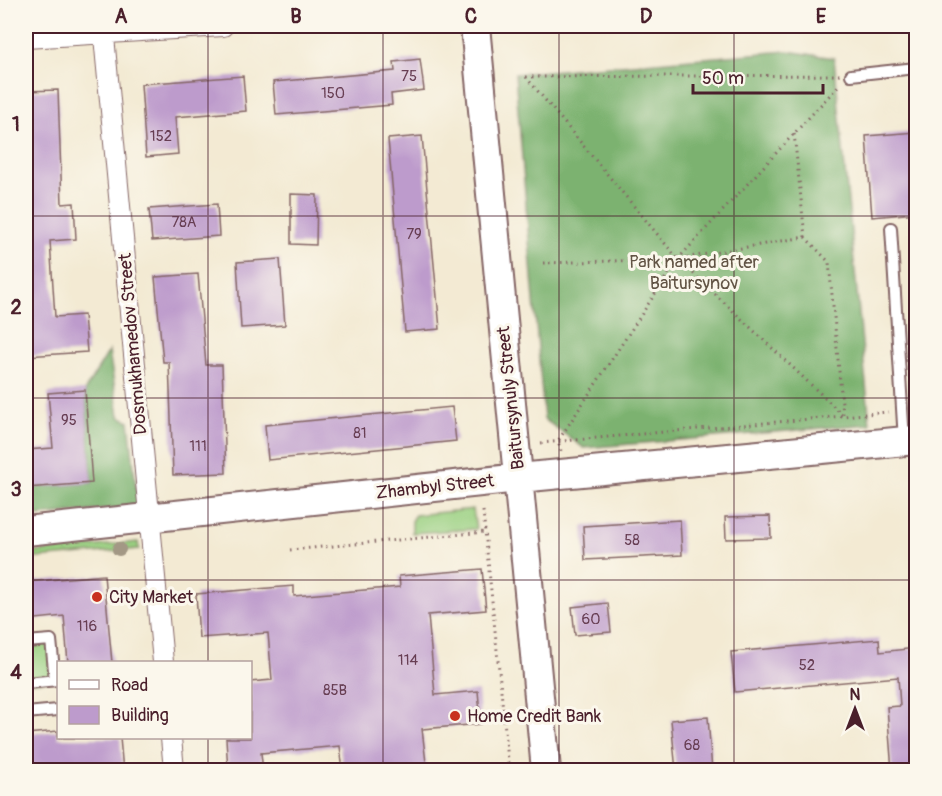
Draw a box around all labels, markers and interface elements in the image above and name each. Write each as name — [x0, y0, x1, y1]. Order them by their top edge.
text: A — [115, 4, 128, 29]
text: B — [290, 4, 302, 29]
text: C — [465, 4, 477, 29]
text: D — [640, 4, 653, 29]
text: E — [816, 4, 827, 29]
scale bar — [693, 57, 824, 95]
house number: 75 — [401, 67, 417, 86]
text: 50 m — [702, 67, 744, 90]
house number: 150 — [321, 84, 345, 103]
text: 1 — [12, 112, 20, 137]
house number: 152 — [150, 127, 172, 146]
house number: 78А — [171, 213, 197, 232]
house number: 79 — [406, 225, 422, 244]
park label: Park named after Baitursynov — [629, 251, 759, 295]
street label: Dosmukhamedov Street — [114, 252, 152, 436]
text: 2 — [10, 295, 22, 320]
street label: Baitursynuly Street — [492, 324, 530, 471]
house number: 95 — [61, 411, 77, 430]
house number: 81 — [353, 424, 367, 443]
house number: 111 — [189, 437, 207, 456]
street label: Zhambyl Street — [375, 469, 496, 505]
text: 3 — [10, 477, 22, 502]
house number: 58 — [624, 531, 640, 550]
place label: City Market — [109, 586, 194, 609]
marker: City Market — [90, 590, 104, 604]
house number: 60 — [582, 610, 600, 629]
house number: 116 — [77, 617, 97, 636]
house number: 114 — [398, 651, 419, 670]
house number: 52 — [799, 656, 815, 675]
text: 4 — [10, 660, 22, 685]
legend — [57, 661, 252, 739]
text: Road — [111, 674, 148, 697]
north arrow — [825, 679, 885, 739]
house number: 85В — [323, 681, 347, 700]
text: N — [850, 685, 861, 705]
text: Building — [111, 704, 169, 727]
place label: Home Credit Bank — [467, 705, 602, 728]
marker: Home Credit Bank — [448, 709, 462, 723]
house number: 68 — [684, 736, 701, 755]

